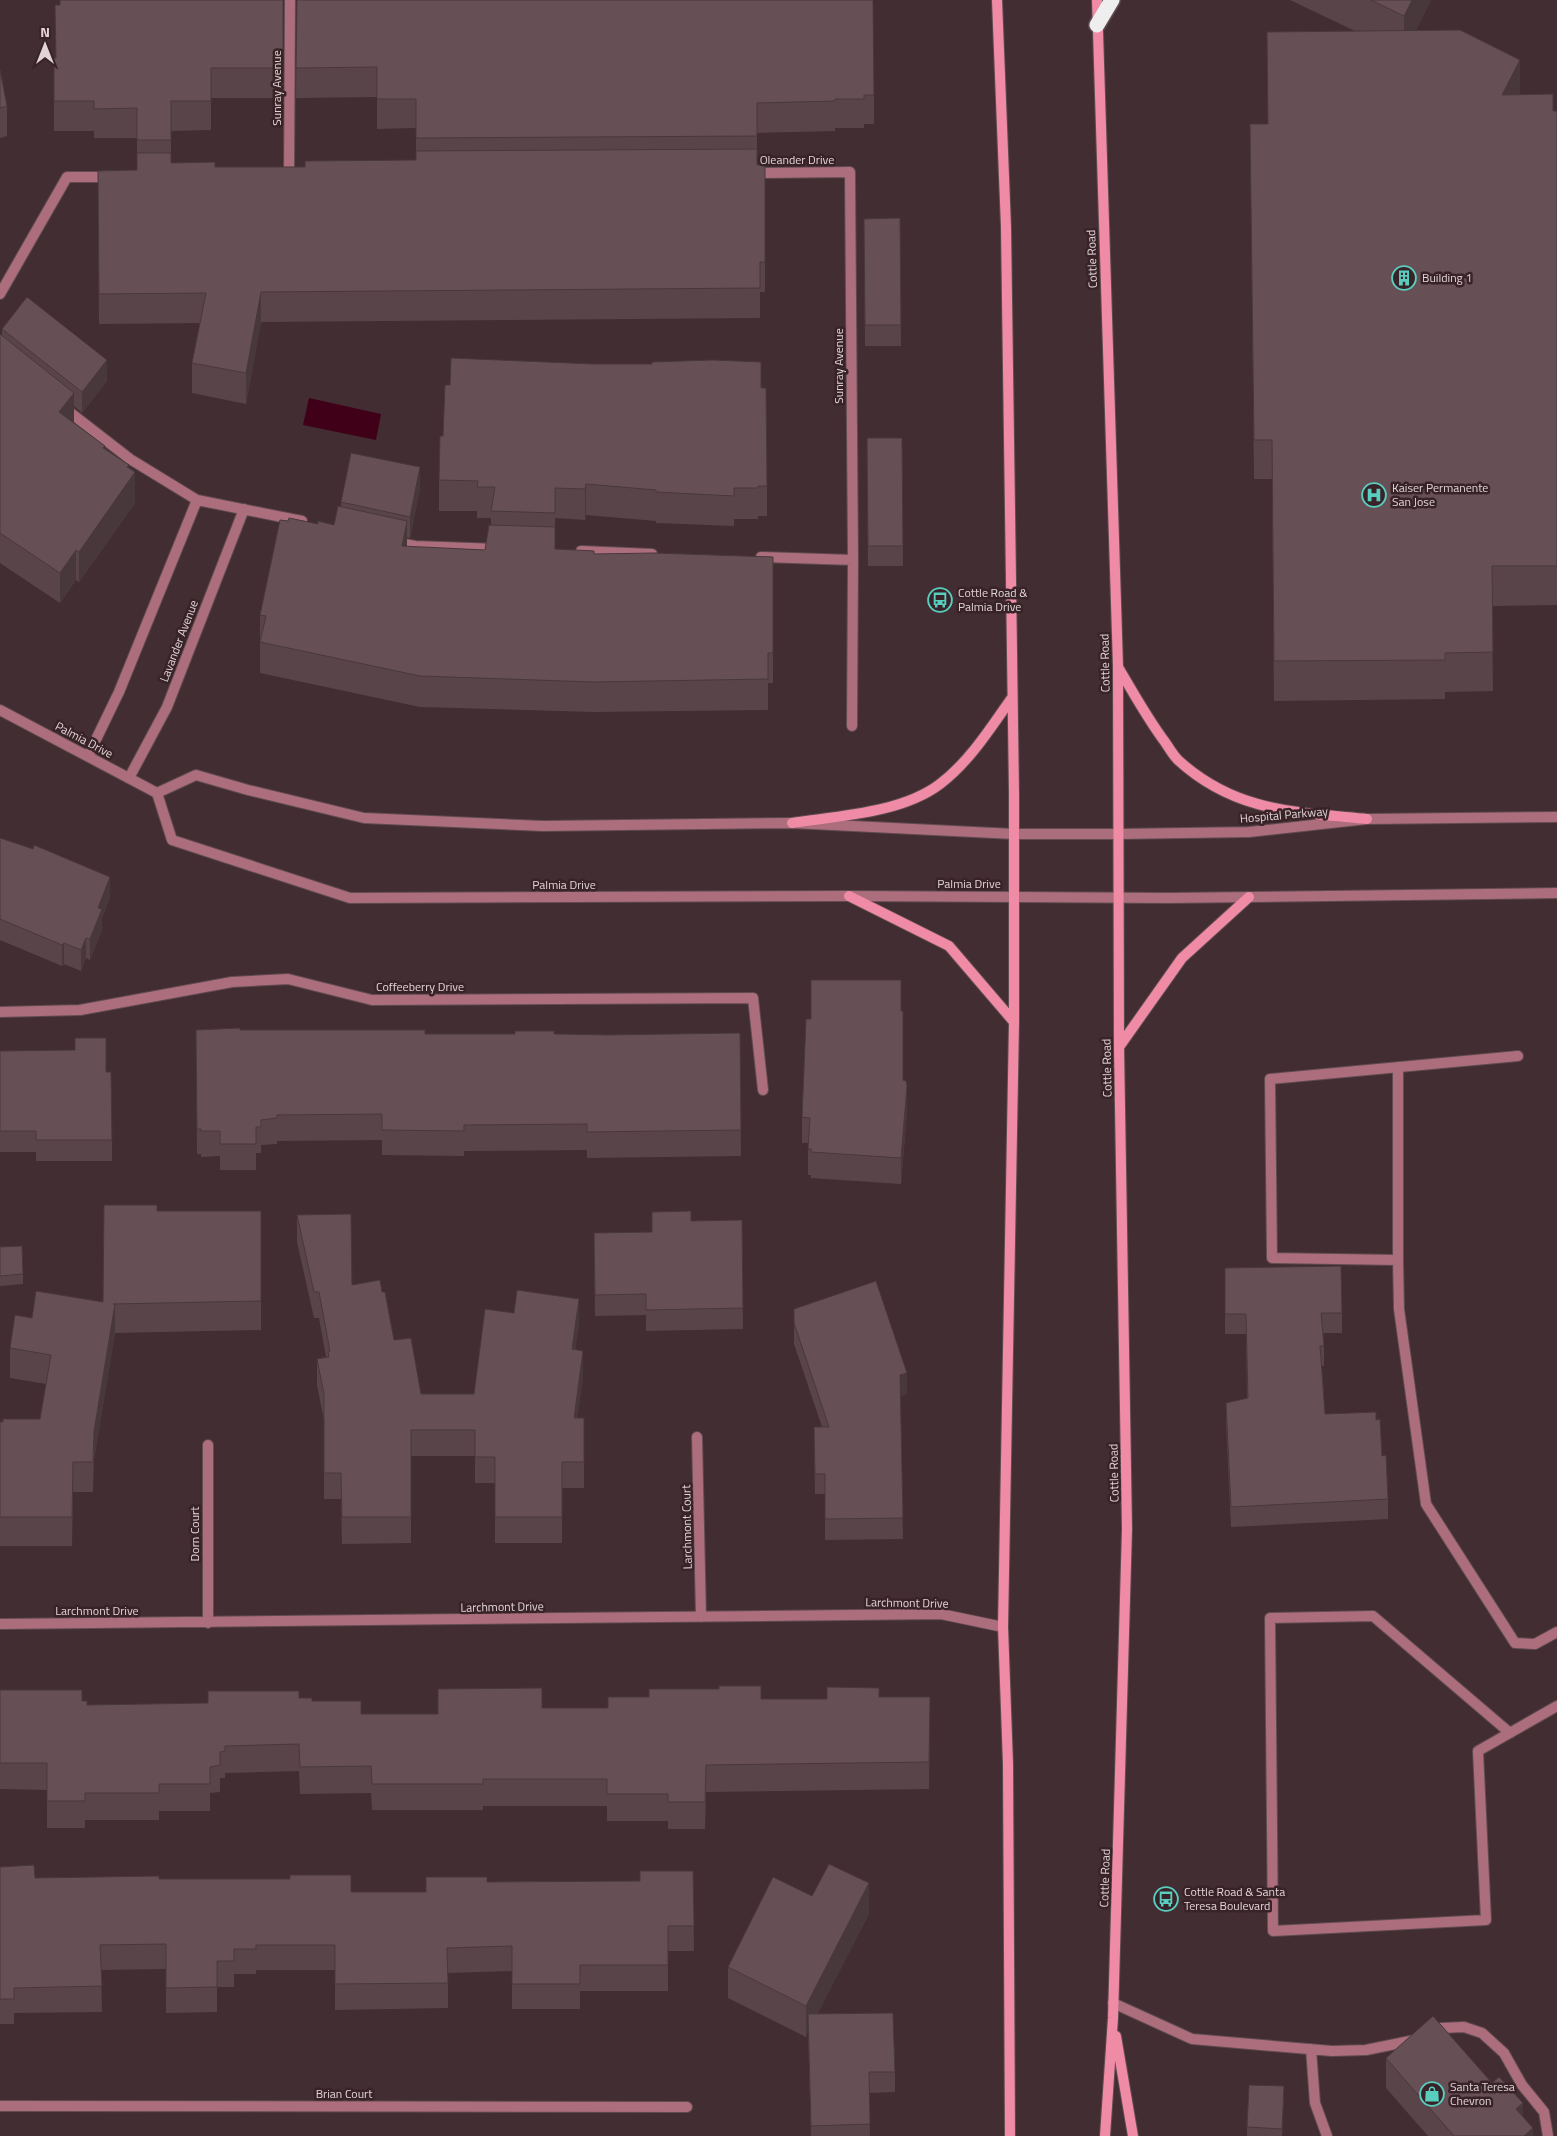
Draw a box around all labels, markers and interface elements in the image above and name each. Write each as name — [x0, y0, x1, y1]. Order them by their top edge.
north arrow — [20, 20, 70, 70]
text: N — [40, 21, 50, 42]
street label: Sunray Avenue — [267, 50, 286, 126]
street label: Oleander Drive — [760, 150, 834, 169]
street label: Cottle Road — [1081, 229, 1102, 289]
building icon: Building 1 — [1391, 265, 1417, 291]
place label: Building 1 — [1422, 268, 1472, 287]
street label: Sunray Avenue — [829, 328, 848, 404]
place label: Kaiser Permanente San Jose — [1392, 478, 1488, 511]
hospital icon: Kaiser Permanente San Jose — [1361, 482, 1387, 508]
place label: Cottle Road & Palmia Drive — [958, 583, 1028, 616]
bus stop icon: Cottle Road & Palmia Drive — [927, 587, 953, 613]
street label: Lavander Avenue — [154, 597, 203, 685]
street label: Cottle Road — [1094, 634, 1115, 692]
street label: Palmia Drive — [52, 716, 117, 763]
street label: Hospital Parkway — [1239, 801, 1329, 828]
street label: Palmia Drive — [937, 874, 1001, 893]
street label: Palmia Drive — [532, 875, 596, 894]
street label: Coffeeberry Drive — [376, 977, 464, 996]
street label: Cottle Road — [1096, 1039, 1117, 1097]
street label: Cottle Road — [1103, 1444, 1124, 1502]
street label: Larchmont Court — [676, 1484, 697, 1569]
street label: Dorn Court — [185, 1506, 204, 1561]
street label: Larchmont Drive — [865, 1592, 949, 1613]
street label: Larchmont Drive — [460, 1596, 544, 1617]
street label: Larchmont Drive — [55, 1601, 139, 1620]
street label: Cottle Road — [1094, 1848, 1115, 1908]
place label: Cottle Road & Santa Teresa Boulevard — [1184, 1882, 1285, 1915]
bus stop icon: Cottle Road & Santa Teresa Boulevard — [1153, 1886, 1179, 1912]
place label: Santa Teresa Chevron — [1450, 2077, 1515, 2110]
shop icon: Santa Teresa Chevron — [1419, 2081, 1445, 2107]
street label: Brian Court — [316, 2084, 373, 2103]

